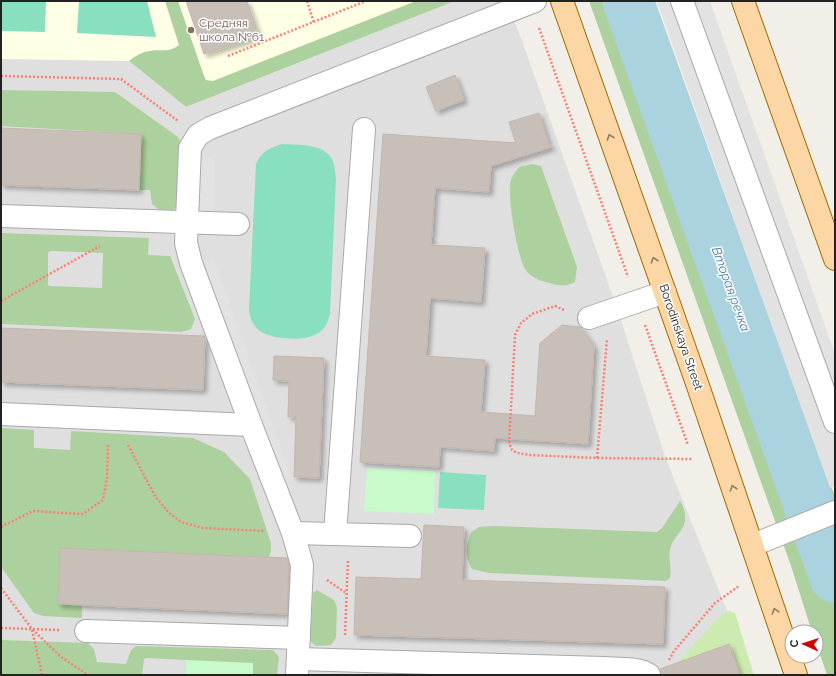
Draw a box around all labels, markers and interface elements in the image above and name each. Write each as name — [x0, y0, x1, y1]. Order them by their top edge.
place label: Средняя школа №61 — [199, 16, 264, 44]
marker: Средняя школа №61 — [186, 25, 196, 35]
one-way arrow — [606, 134, 615, 141]
water label: Вторая речка — [709, 245, 753, 334]
one-way arrow — [650, 256, 658, 263]
street label: Borodinskaya Street — [656, 282, 706, 392]
one-way arrow — [730, 485, 738, 492]
one-way arrow — [771, 608, 780, 615]
north arrow — [784, 624, 824, 664]
text: С — [788, 639, 801, 648]

